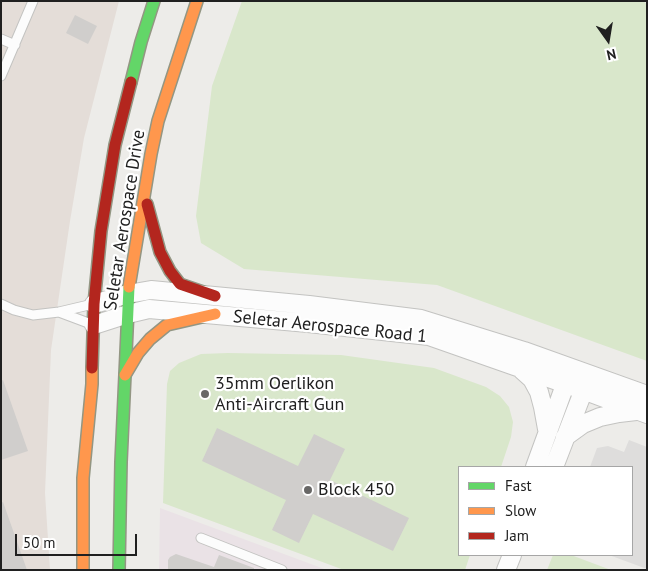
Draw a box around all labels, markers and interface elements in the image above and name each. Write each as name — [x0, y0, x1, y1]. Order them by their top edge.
north arrow — [583, 15, 633, 65]
text: N — [605, 45, 618, 64]
street label: Seletar Aerospace Drive — [100, 128, 150, 312]
street label: Seletar Aerospace Road 1 — [232, 306, 428, 348]
place label: 35mm Oerlikon Anti-Aircraft Gun — [215, 373, 344, 416]
marker: 35mm Oerlikon Anti-Aircraft Gun — [199, 388, 211, 400]
legend — [458, 466, 633, 556]
text: Fast — [505, 476, 532, 495]
place label: Block 450 — [318, 479, 394, 501]
marker: Block 450 — [302, 484, 314, 496]
text: Slow — [505, 501, 536, 520]
scale bar — [18, 524, 140, 556]
text: Jam — [505, 526, 529, 545]
text: 50 m — [23, 533, 56, 552]

